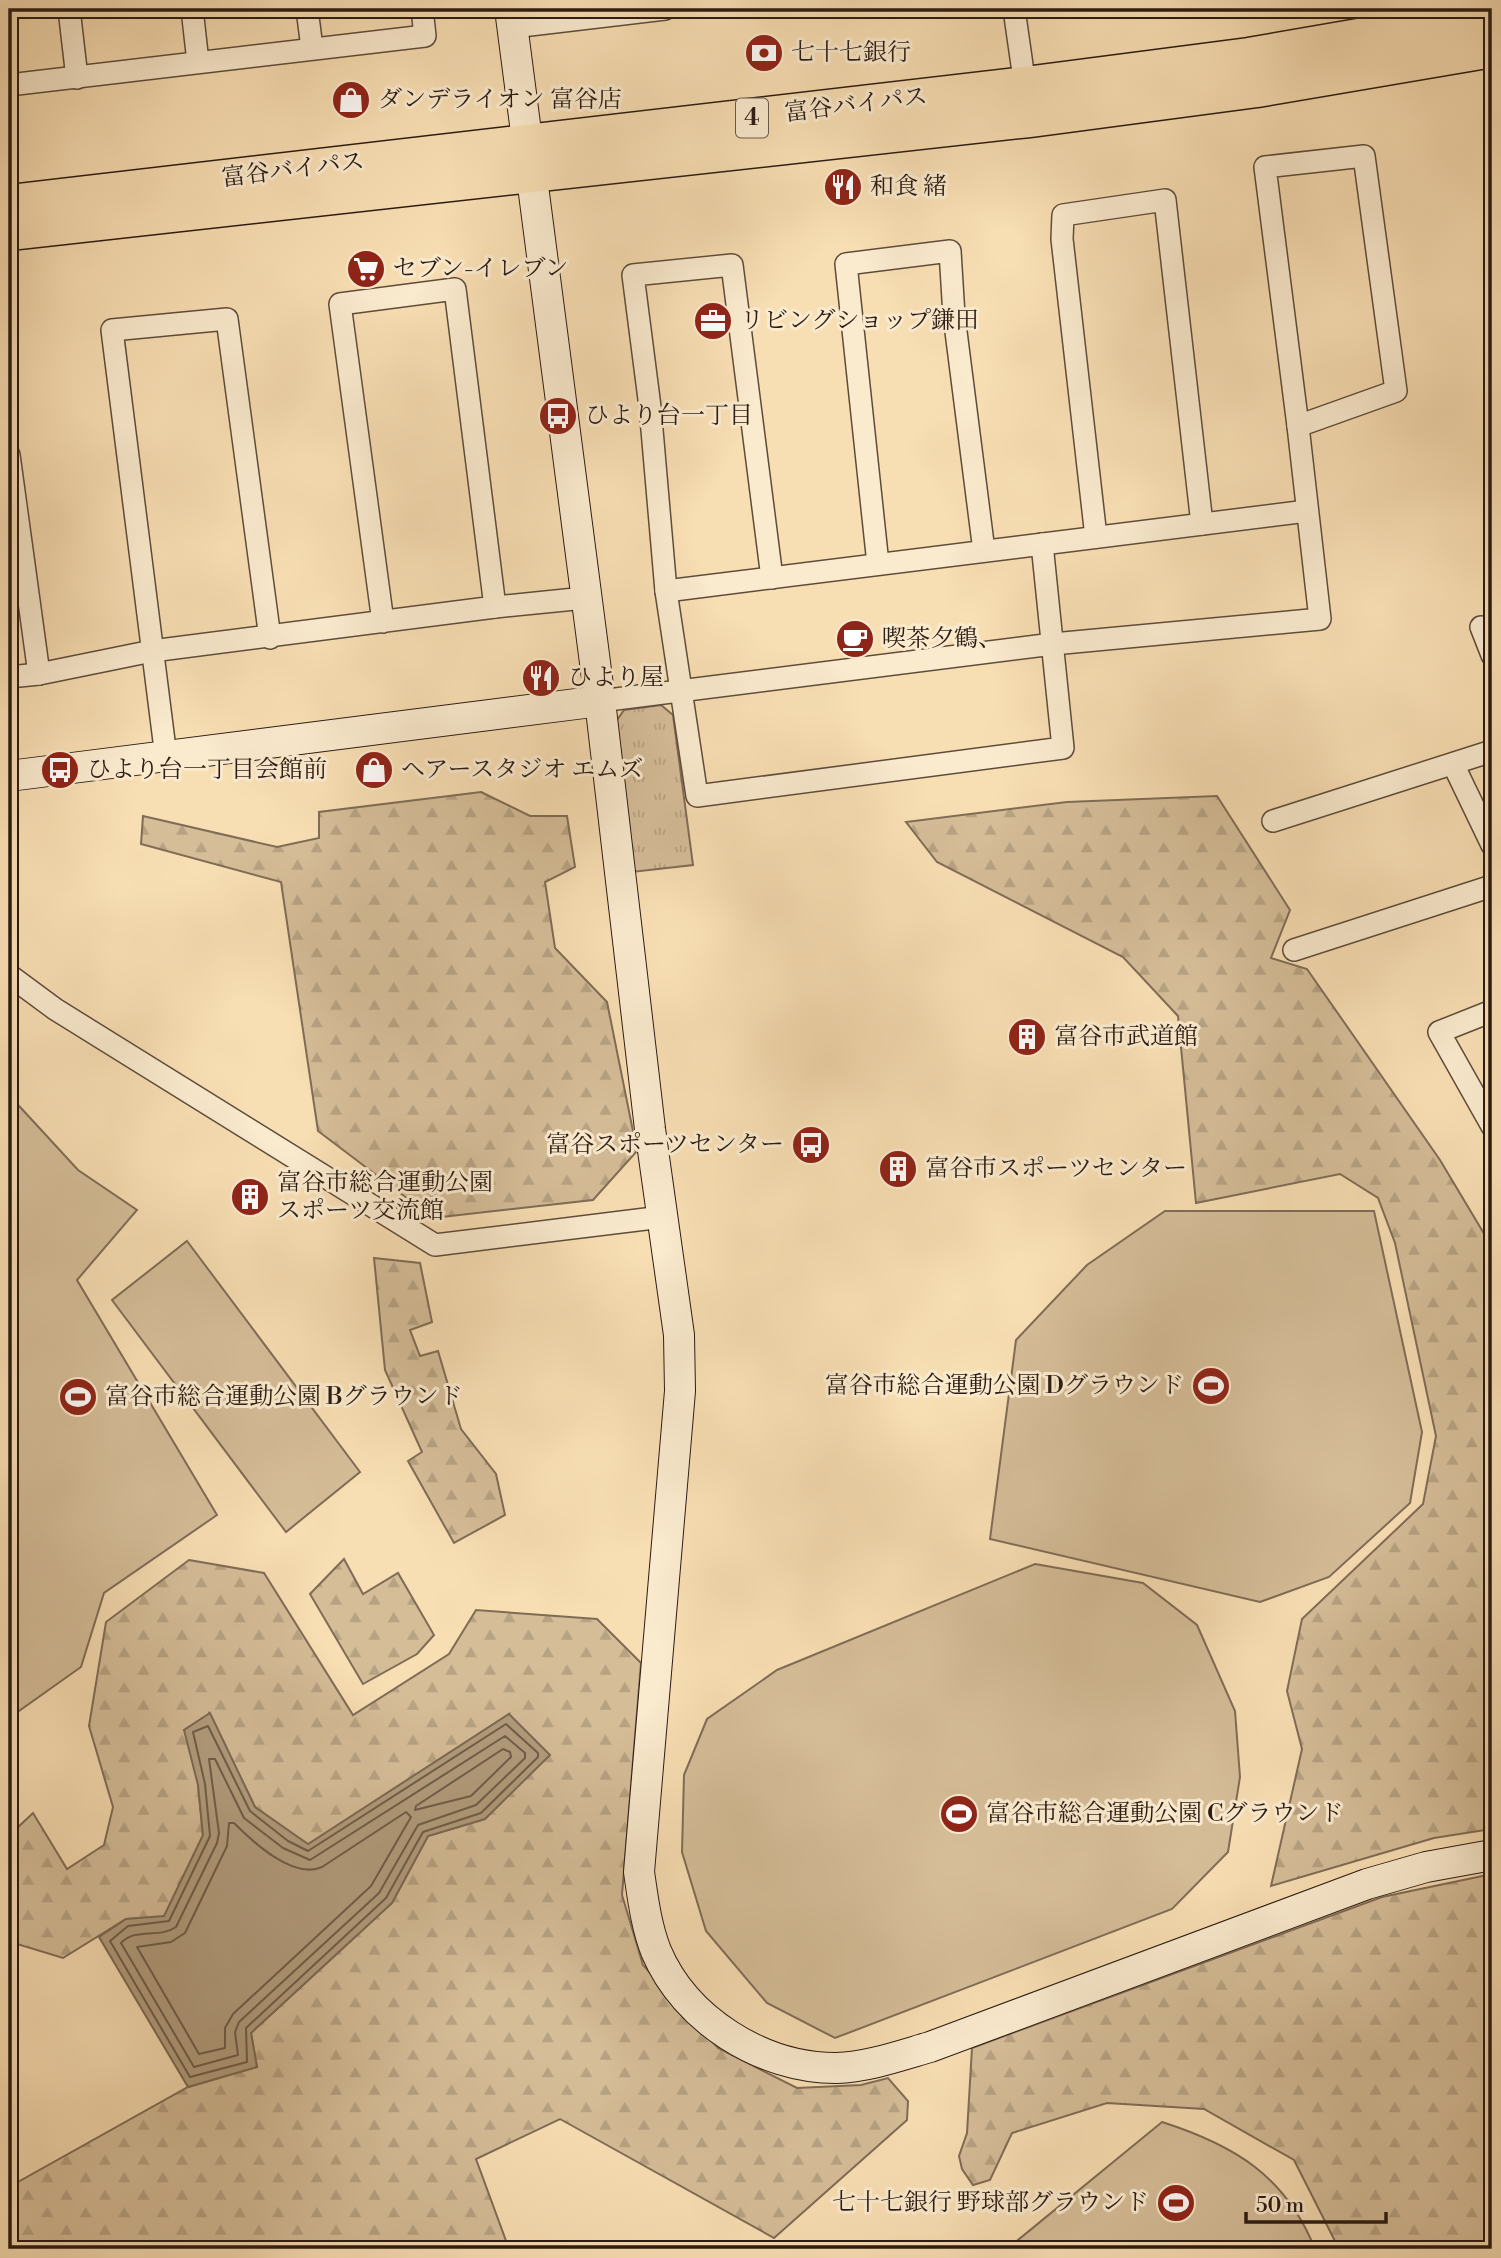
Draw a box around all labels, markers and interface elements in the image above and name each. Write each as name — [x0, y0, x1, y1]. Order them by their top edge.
bank icon: 七十七銀行 — [743, 32, 785, 74]
place label: 七十七銀行 — [791, 38, 911, 68]
shop icon: ダンデライオン 富谷店 — [330, 79, 372, 121]
street label: 富谷バイパス — [783, 81, 929, 129]
place label: ダンデライオン 富谷店 — [378, 85, 622, 115]
road number: 4 — [736, 99, 768, 138]
street label: 富谷バイパス — [220, 146, 366, 194]
restaurant icon: 和食 緒 — [822, 166, 864, 208]
place label: 和食 緒 — [870, 172, 947, 202]
supermarket icon: セブン-イレブン — [345, 248, 387, 290]
place label: セブン-イレブン — [393, 254, 569, 284]
office icon: リビングショップ鎌田 — [692, 300, 734, 342]
place label: リビングショップ鎌田 — [740, 306, 979, 336]
bus stop icon: ひより台一丁目 — [537, 395, 579, 437]
place label: ひより台一丁目 — [585, 401, 753, 431]
cafe icon: 喫茶夕鶴、 — [834, 618, 876, 660]
place label: 喫茶夕鶴、 — [882, 624, 1002, 654]
restaurant icon: ひより屋 — [520, 657, 562, 699]
place label: ひより屋 — [568, 663, 664, 693]
bus stop icon: ひより台一丁目会館前 — [39, 749, 81, 791]
shop icon: ヘアースタジオ エムズ — [353, 749, 395, 791]
place label: ひより台一丁目会館前 — [87, 755, 327, 785]
place label: ヘアースタジオ エムズ — [401, 755, 643, 785]
building icon: 富谷市武道館 — [1006, 1016, 1048, 1058]
place label: 富谷市武道館 — [1054, 1022, 1198, 1052]
bus stop icon: 富谷スポーツセンター — [790, 1124, 832, 1166]
place label: 富谷スポーツセンター — [546, 1130, 784, 1160]
building icon: 富谷市スポーツセンター — [877, 1148, 919, 1190]
place label: 富谷市スポーツセンター — [925, 1154, 1187, 1184]
place label: 富谷市総合運動公園 スポーツ交流館 — [277, 1168, 493, 1226]
building icon: 富谷市総合運動公園 スポーツ交流館 — [229, 1176, 271, 1218]
sports icon: 富谷市総合運動公園 Dグラウンド — [1190, 1365, 1232, 1407]
place label: 富谷市総合運動公園 Dグラウンド — [824, 1371, 1184, 1401]
sports icon: 富谷市総合運動公園 Bグラウンド — [57, 1376, 99, 1418]
place label: 富谷市総合運動公園 Bグラウンド — [105, 1382, 463, 1412]
sports icon: 富谷市総合運動公園 Cグラウンド — [938, 1793, 980, 1835]
place label: 富谷市総合運動公園 Cグラウンド — [986, 1799, 1343, 1829]
scale bar — [1246, 2181, 1386, 2225]
sports icon: 七十七銀行 野球部グラウンド — [1155, 2182, 1197, 2224]
place label: 七十七銀行 野球部グラウンド — [832, 2188, 1149, 2218]
text: 50 m — [1256, 2193, 1304, 2219]

